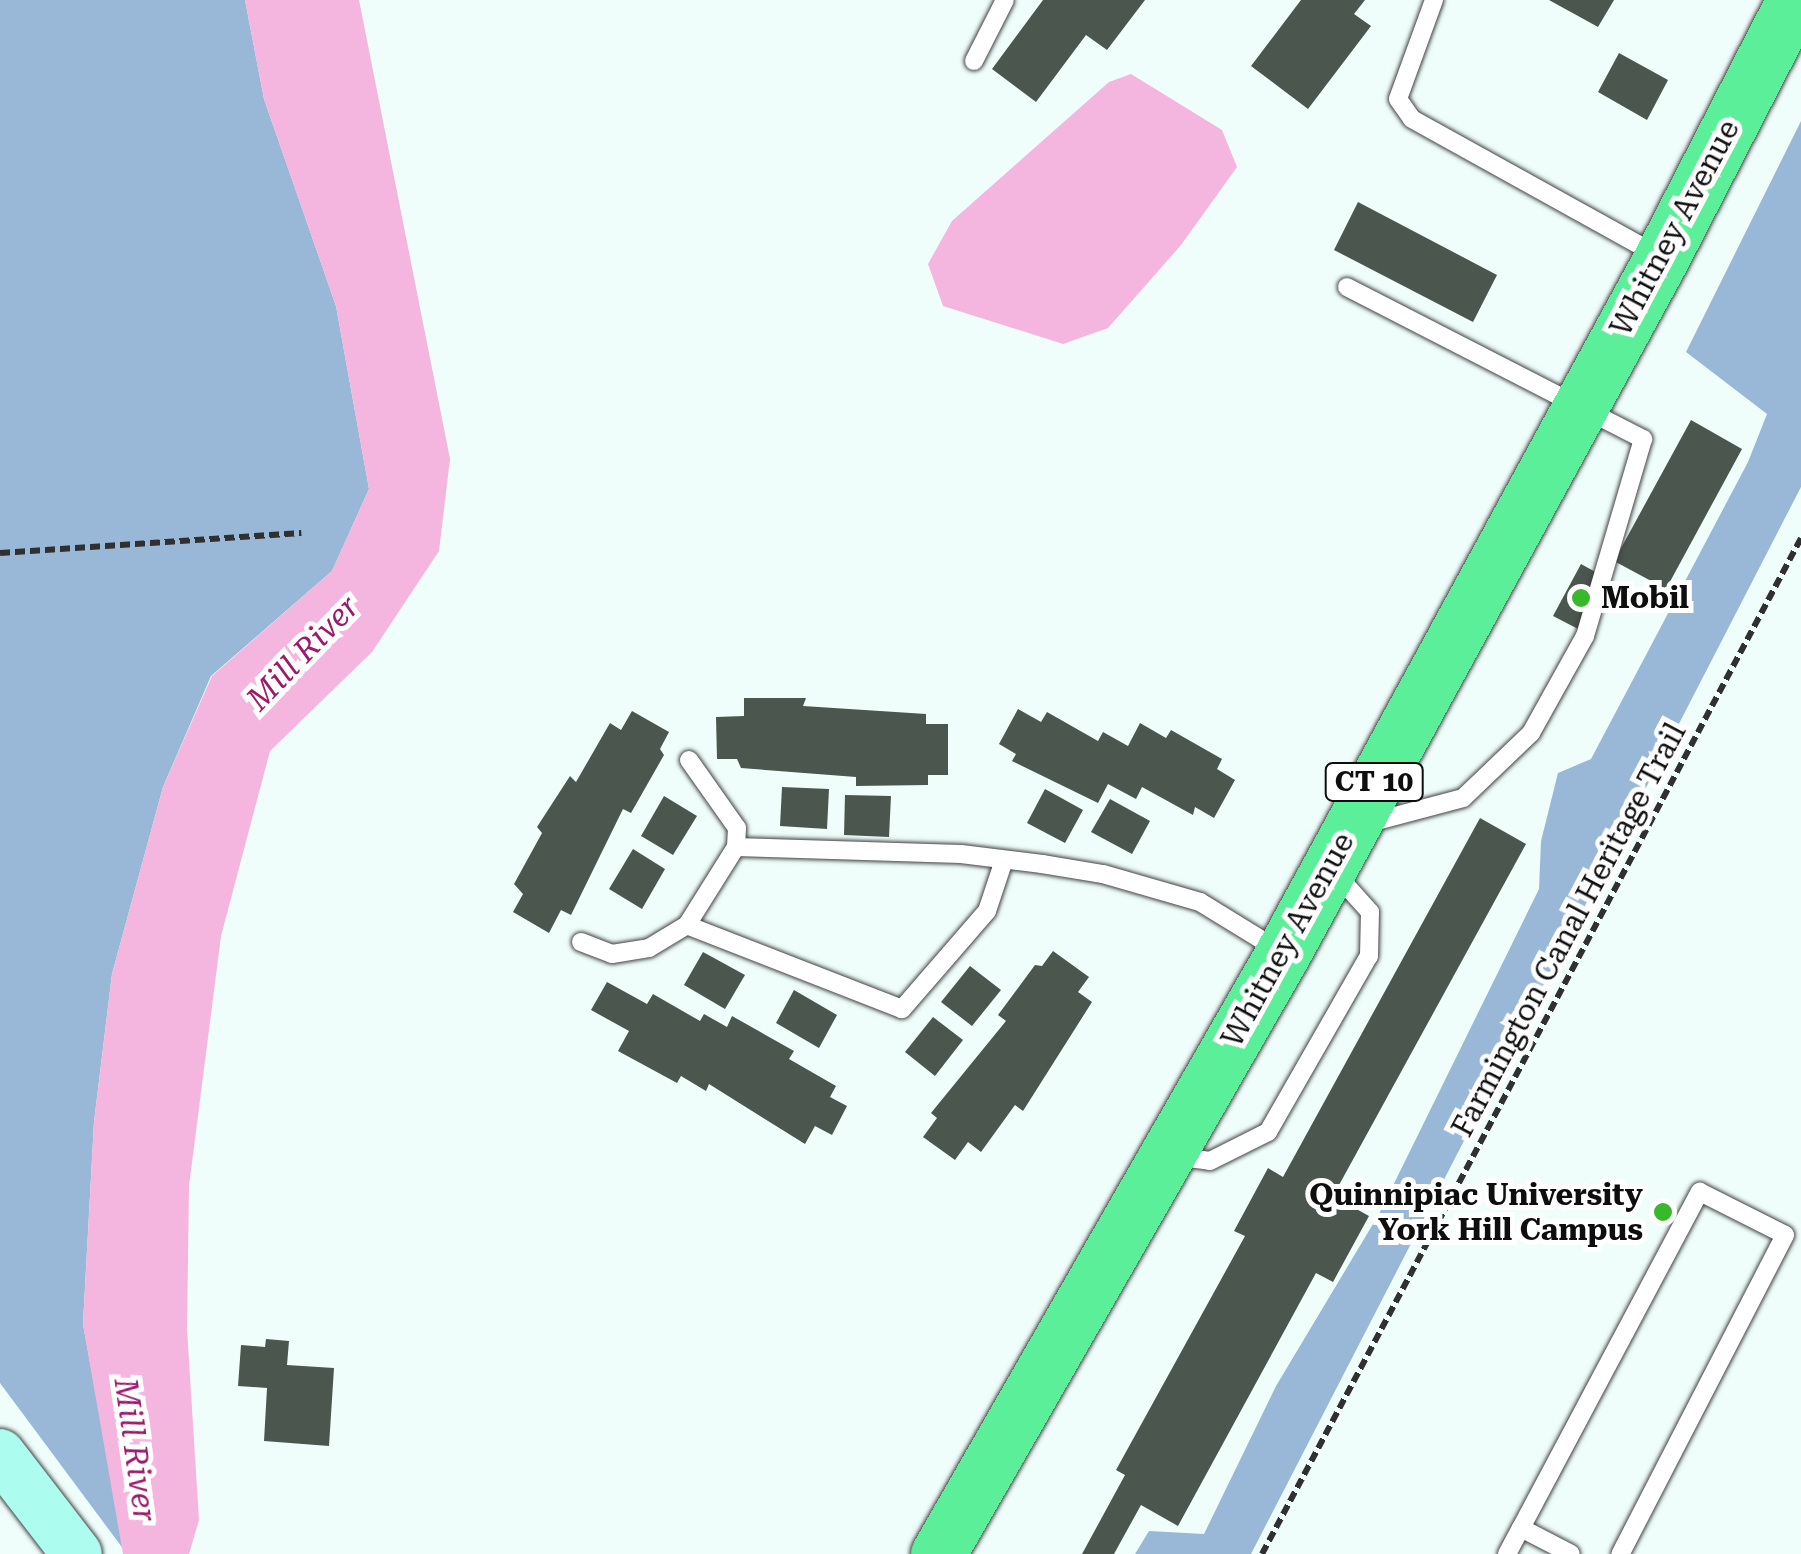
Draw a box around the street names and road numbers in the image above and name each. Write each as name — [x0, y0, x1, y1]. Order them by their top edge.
street label: Whitney Avenue — [1603, 114, 1747, 342]
street label: Farmington Canal Heritage Trail — [1444, 717, 1694, 1143]
road number: CT 10 — [1324, 759, 1424, 805]
street label: Whitney Avenue — [1214, 827, 1362, 1053]

